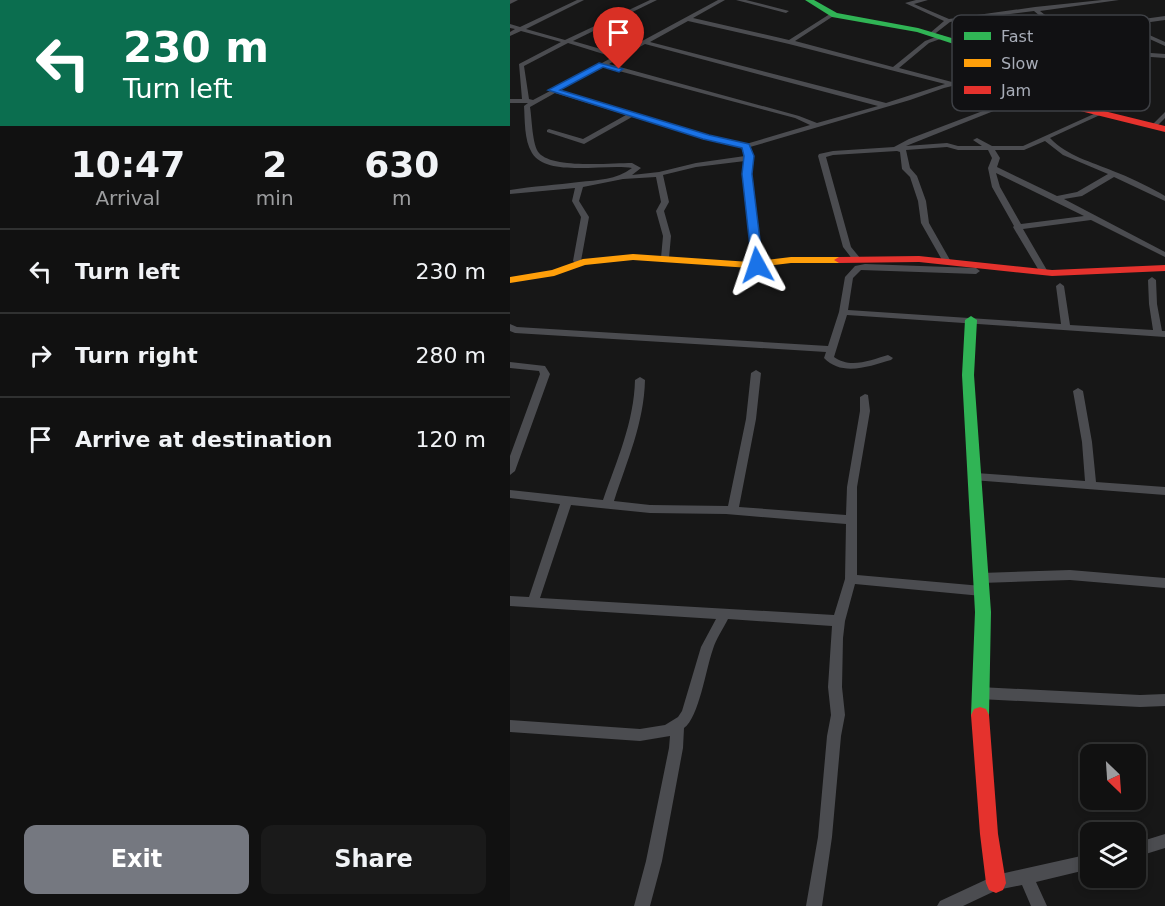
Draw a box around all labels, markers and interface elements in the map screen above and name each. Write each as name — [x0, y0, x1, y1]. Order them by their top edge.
pin — [593, 7, 644, 69]
legend — [952, 15, 1150, 111]
icon: arrive — [602, 16, 635, 49]
text: 230 m — [123, 23, 269, 72]
icon: left — [24, 24, 102, 102]
text: Fast — [1001, 27, 1033, 46]
text: Slow — [1001, 54, 1038, 73]
text: Turn left — [123, 73, 233, 104]
text: Jam — [1000, 81, 1031, 100]
text: 10:47 — [71, 144, 185, 185]
text: 2 — [262, 144, 287, 185]
text: 630 — [364, 144, 439, 185]
text: Arrival — [95, 186, 160, 210]
text: min — [256, 186, 294, 210]
text: m — [392, 186, 412, 210]
position arrow — [725, 233, 789, 297]
icon: left — [24, 255, 57, 288]
text: Turn left — [75, 259, 180, 284]
text: 230 m — [416, 259, 486, 284]
icon: right — [24, 339, 57, 372]
text: Turn right — [75, 343, 198, 368]
text: 280 m — [416, 343, 486, 368]
icon: arrive — [24, 423, 57, 456]
text: Arrive at destination — [75, 427, 332, 452]
text: 120 m — [416, 427, 486, 452]
north arrow — [1080, 744, 1146, 810]
map controls — [1080, 744, 1146, 888]
button: layers — [1080, 822, 1146, 888]
button: Exit — [24, 825, 249, 894]
button: Share — [261, 825, 486, 894]

